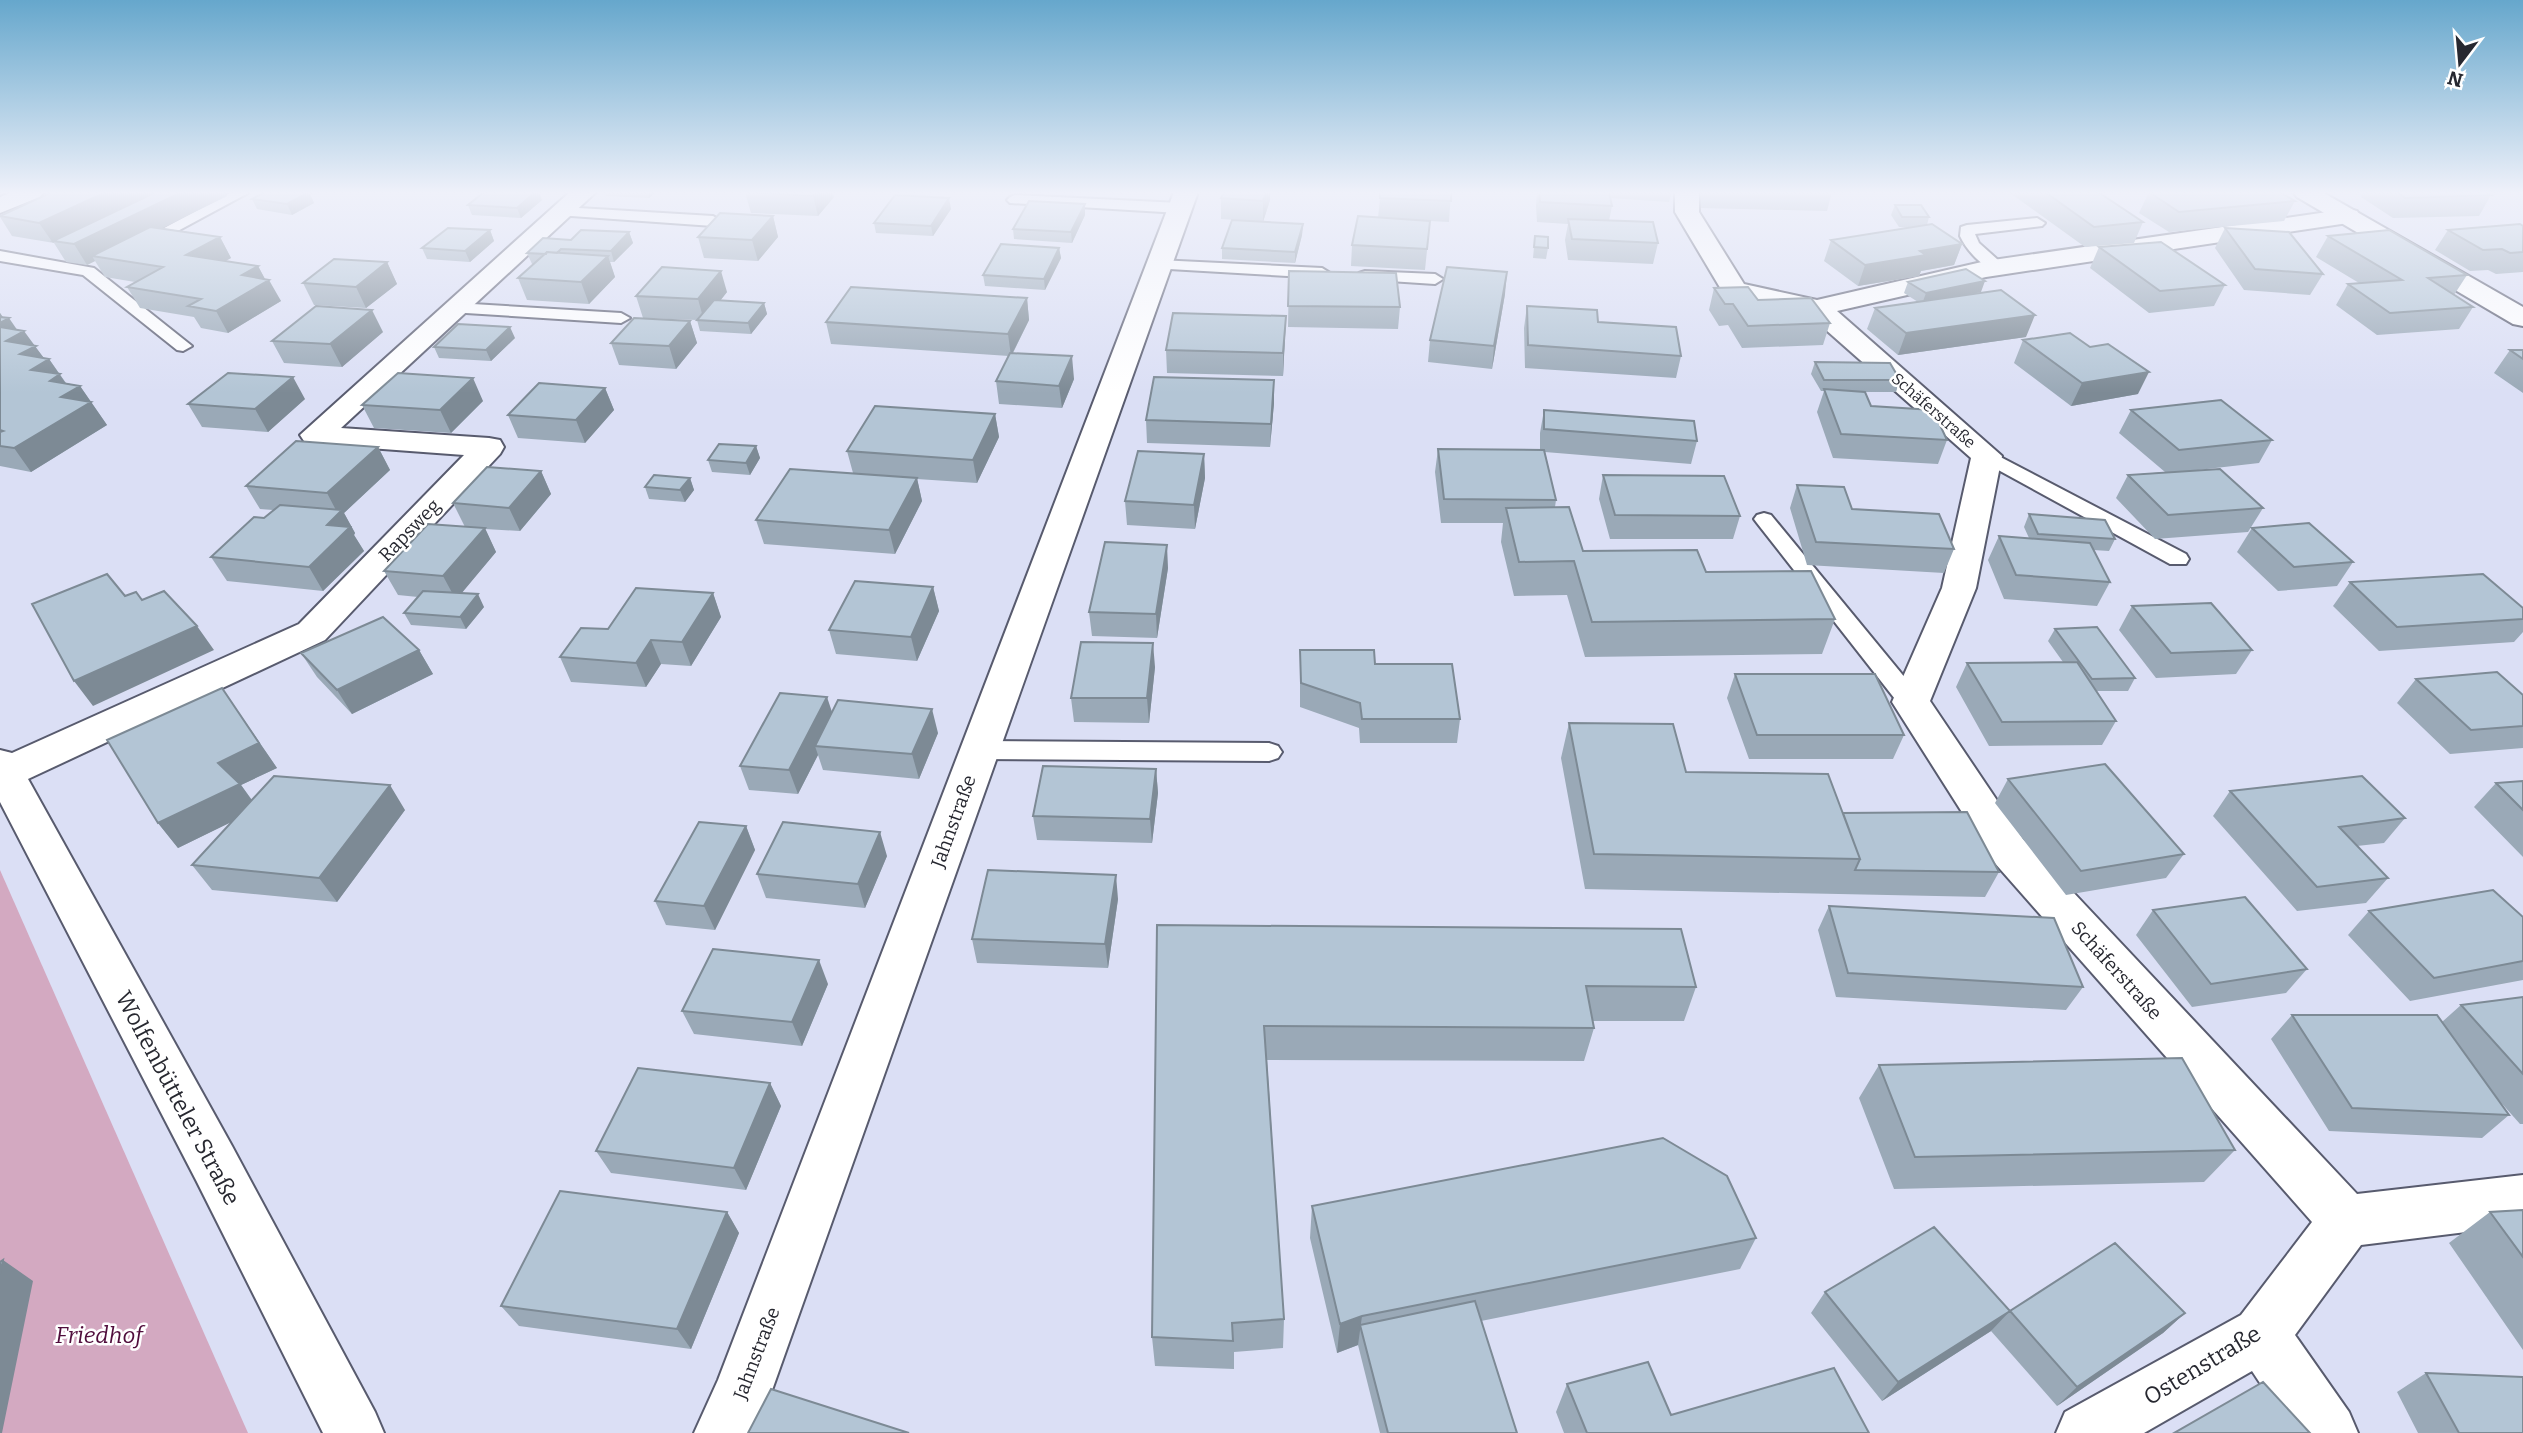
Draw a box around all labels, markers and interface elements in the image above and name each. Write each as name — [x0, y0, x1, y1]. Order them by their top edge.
north arrow — [2425, 28, 2495, 98]
text: N — [2445, 66, 2466, 92]
street label: Schäferstraße — [1888, 369, 1979, 452]
street label: Rapsweg — [374, 494, 445, 567]
street label: Jahnstraße — [926, 772, 981, 872]
street label: Schäferstraße — [2066, 916, 2167, 1024]
street label: Wolfenbütteler Straße — [110, 986, 246, 1210]
street label: Jahnstraße — [728, 1304, 785, 1403]
street label: Ostenstraße — [2138, 1319, 2266, 1411]
park label: Friedhof — [55, 1321, 146, 1349]

